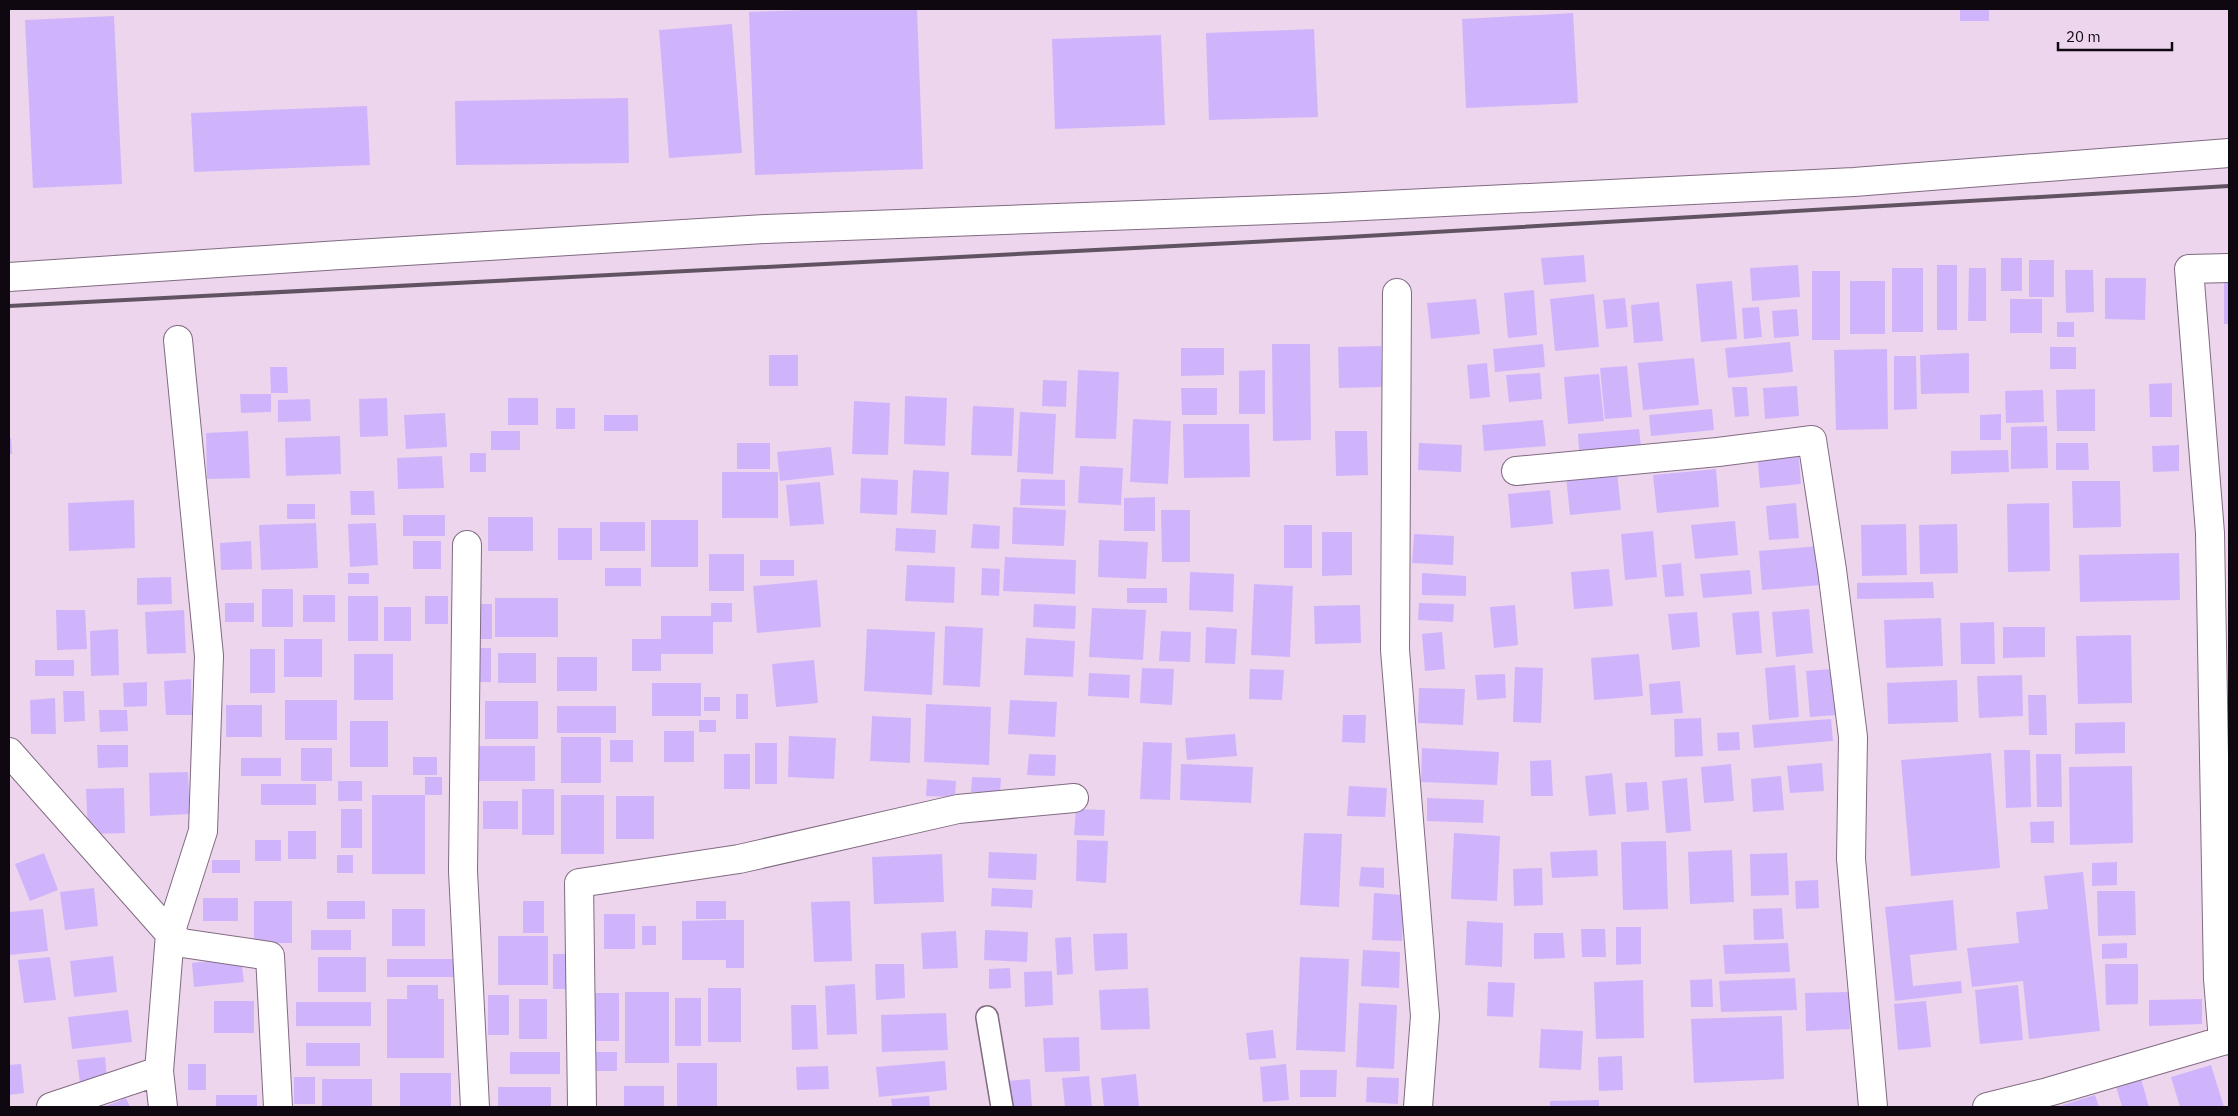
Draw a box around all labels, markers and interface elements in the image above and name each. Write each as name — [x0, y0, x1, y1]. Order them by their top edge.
scale bar — [2058, 20, 2172, 52]
text: 20 m — [2066, 27, 2101, 46]

